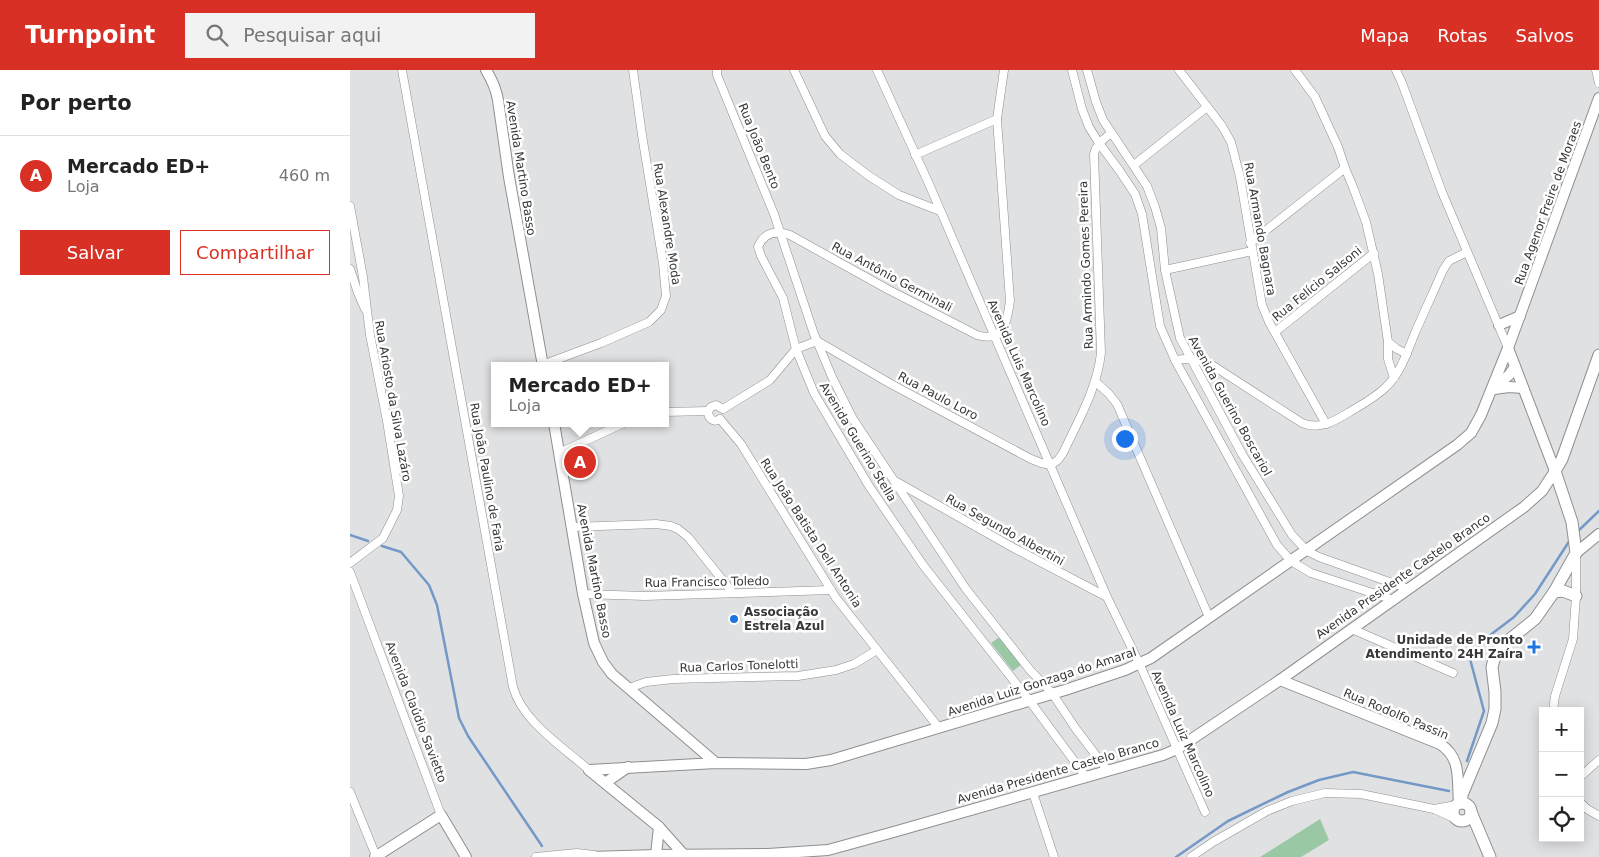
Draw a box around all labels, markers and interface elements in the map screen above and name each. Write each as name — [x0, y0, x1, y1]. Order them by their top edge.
search box — [185, 13, 535, 58]
text: Turnpoint — [25, 21, 155, 49]
icon: search — [203, 21, 231, 49]
text: Pesquisar aqui — [243, 24, 381, 46]
text: Mapa — [1360, 25, 1409, 46]
text: Rotas — [1437, 25, 1488, 46]
text: Salvos — [1516, 25, 1574, 46]
text: Por perto — [20, 91, 132, 115]
street label: Avenida Martino Basso — [503, 99, 539, 237]
street label: Rua João Bento — [735, 101, 783, 191]
street label: Rua Agenor Freire de Moraes — [1512, 119, 1584, 287]
text: Mercado ED+ — [67, 155, 210, 177]
street label: Rua Armando Bagnara — [1241, 161, 1279, 297]
street label: Rua Alexandre Moda — [650, 162, 684, 286]
text: A — [30, 166, 42, 185]
text: 460 m — [279, 166, 330, 185]
text: Loja — [67, 177, 100, 196]
street label: Rua Armindo Gomes Pereira — [1076, 181, 1096, 349]
button: Salvar — [20, 230, 170, 275]
button: Compartilhar — [180, 230, 330, 275]
street label: Rua Antônio Germinali — [829, 239, 955, 315]
street label: Rua Felício Salsoni — [1270, 244, 1364, 324]
street label: Avenida Luis Marcolino — [985, 298, 1053, 428]
street label: Rua Ariosto da Silva Lazáro — [372, 319, 414, 483]
street label: Avenida Guerino Boscariol — [1186, 334, 1274, 478]
popup — [491, 362, 669, 427]
street label: Rua Paulo Loro — [896, 369, 980, 423]
text: Mercado ED+ — [508, 374, 652, 396]
street label: Avenida Guerino Stella — [817, 380, 899, 504]
text: Loja — [508, 396, 541, 415]
street label: Rua João Paulino de Faria — [467, 402, 507, 552]
your location — [1112, 426, 1138, 452]
pin: A — [564, 443, 596, 481]
street label: Rua João Batista Dell Antonia — [757, 456, 865, 610]
street label: Rua Segundo Albertini — [943, 491, 1067, 569]
street label: Avenida Martino Basso — [574, 503, 614, 639]
street label: Avenida Presidente Castelo Branco — [1313, 510, 1493, 642]
street label: Rua Francisco Toledo — [645, 574, 769, 590]
place label: Associação Estrela Azul — [744, 605, 824, 633]
marker: Associação Estrela Azul — [728, 613, 740, 625]
place label: Unidade de Pronto Atendimento 24H Zaíra — [1365, 633, 1523, 661]
street label: Avenida Claúdio Savietto — [383, 639, 449, 785]
marker: Unidade de Pronto Atendimento 24H Zaíra — [1527, 640, 1541, 654]
street label: Avenida Luiz Gonzaga do Amaral — [946, 645, 1138, 719]
street label: Rua Carlos Tonelotti — [679, 657, 799, 675]
street label: Avenida Luiz Marcolino — [1149, 668, 1217, 800]
street label: Rua Rodolfo Passin — [1341, 686, 1451, 742]
map controls — [1539, 707, 1584, 842]
button: + — [1539, 707, 1584, 752]
street label: Avenida Presidente Castelo Branco — [955, 735, 1161, 807]
button: − — [1539, 752, 1584, 797]
button: locate — [1539, 797, 1584, 842]

